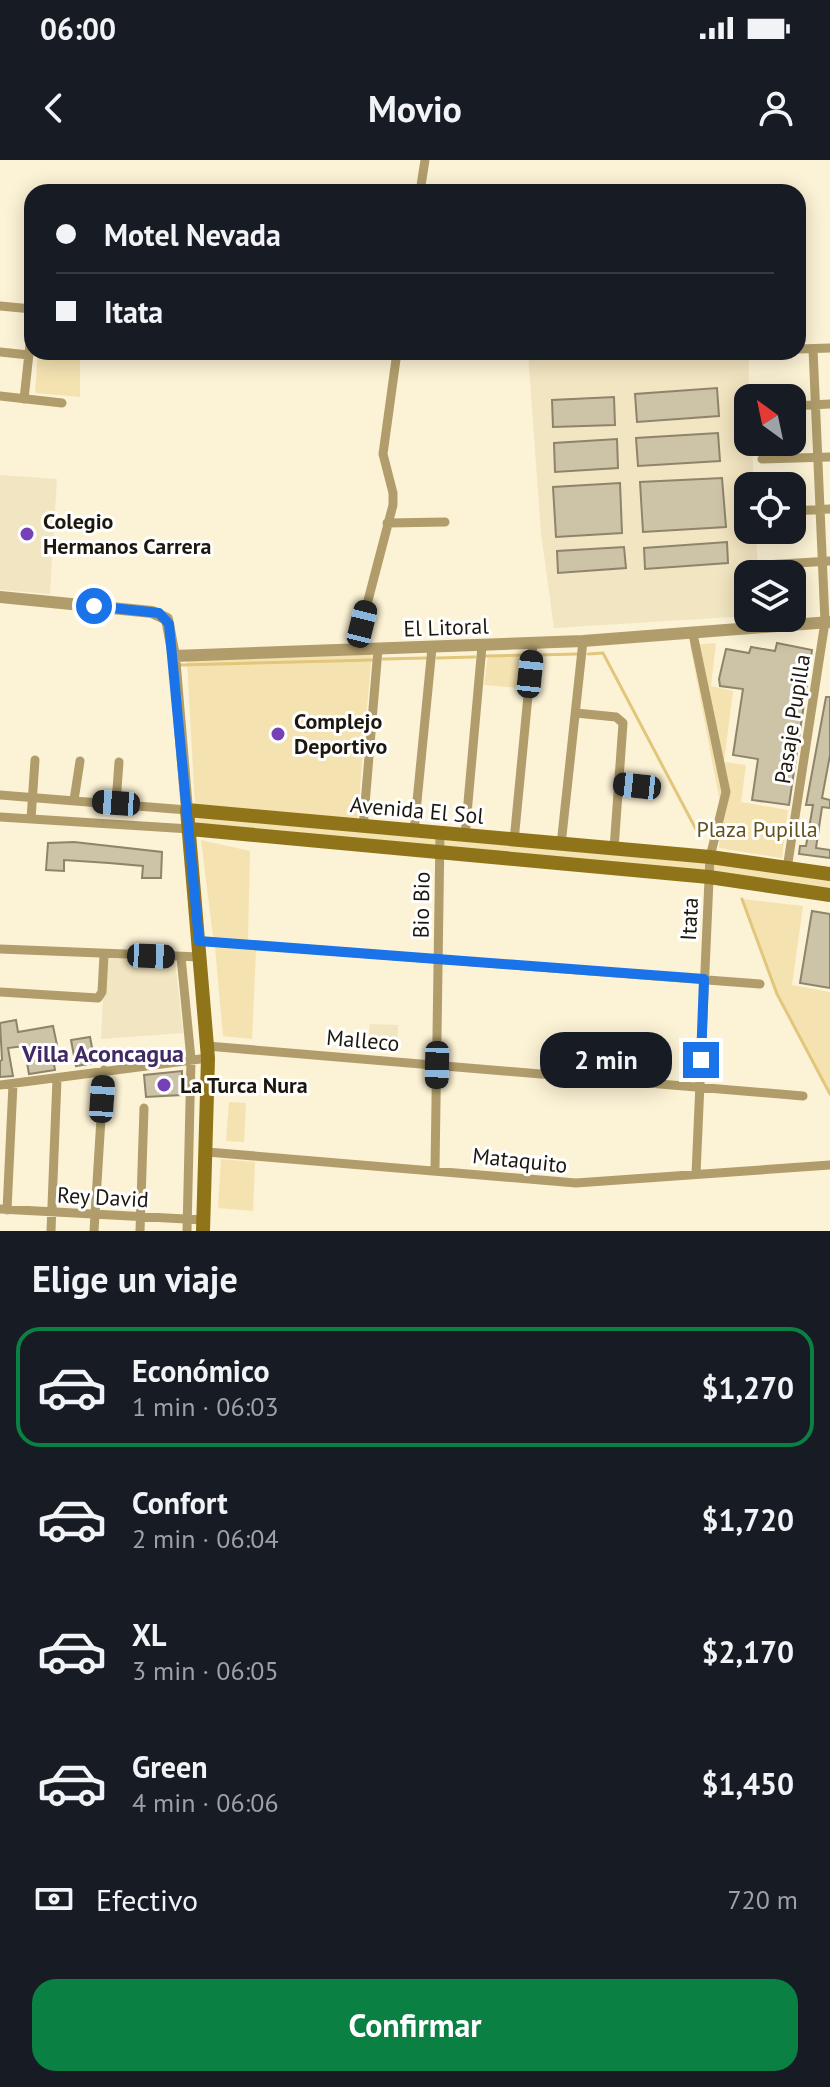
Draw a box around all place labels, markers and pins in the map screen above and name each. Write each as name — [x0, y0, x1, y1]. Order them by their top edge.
place label: Colegio Hermanos Carrera — [43, 507, 212, 560]
marker: Colegio Hermanos Carrera — [18, 525, 36, 543]
place label: Complejo Deportivo — [294, 707, 387, 760]
marker: Complejo Deportivo — [269, 725, 287, 743]
place label: La Turca Nura — [180, 1071, 308, 1099]
marker: La Turca Nura — [155, 1076, 173, 1094]

